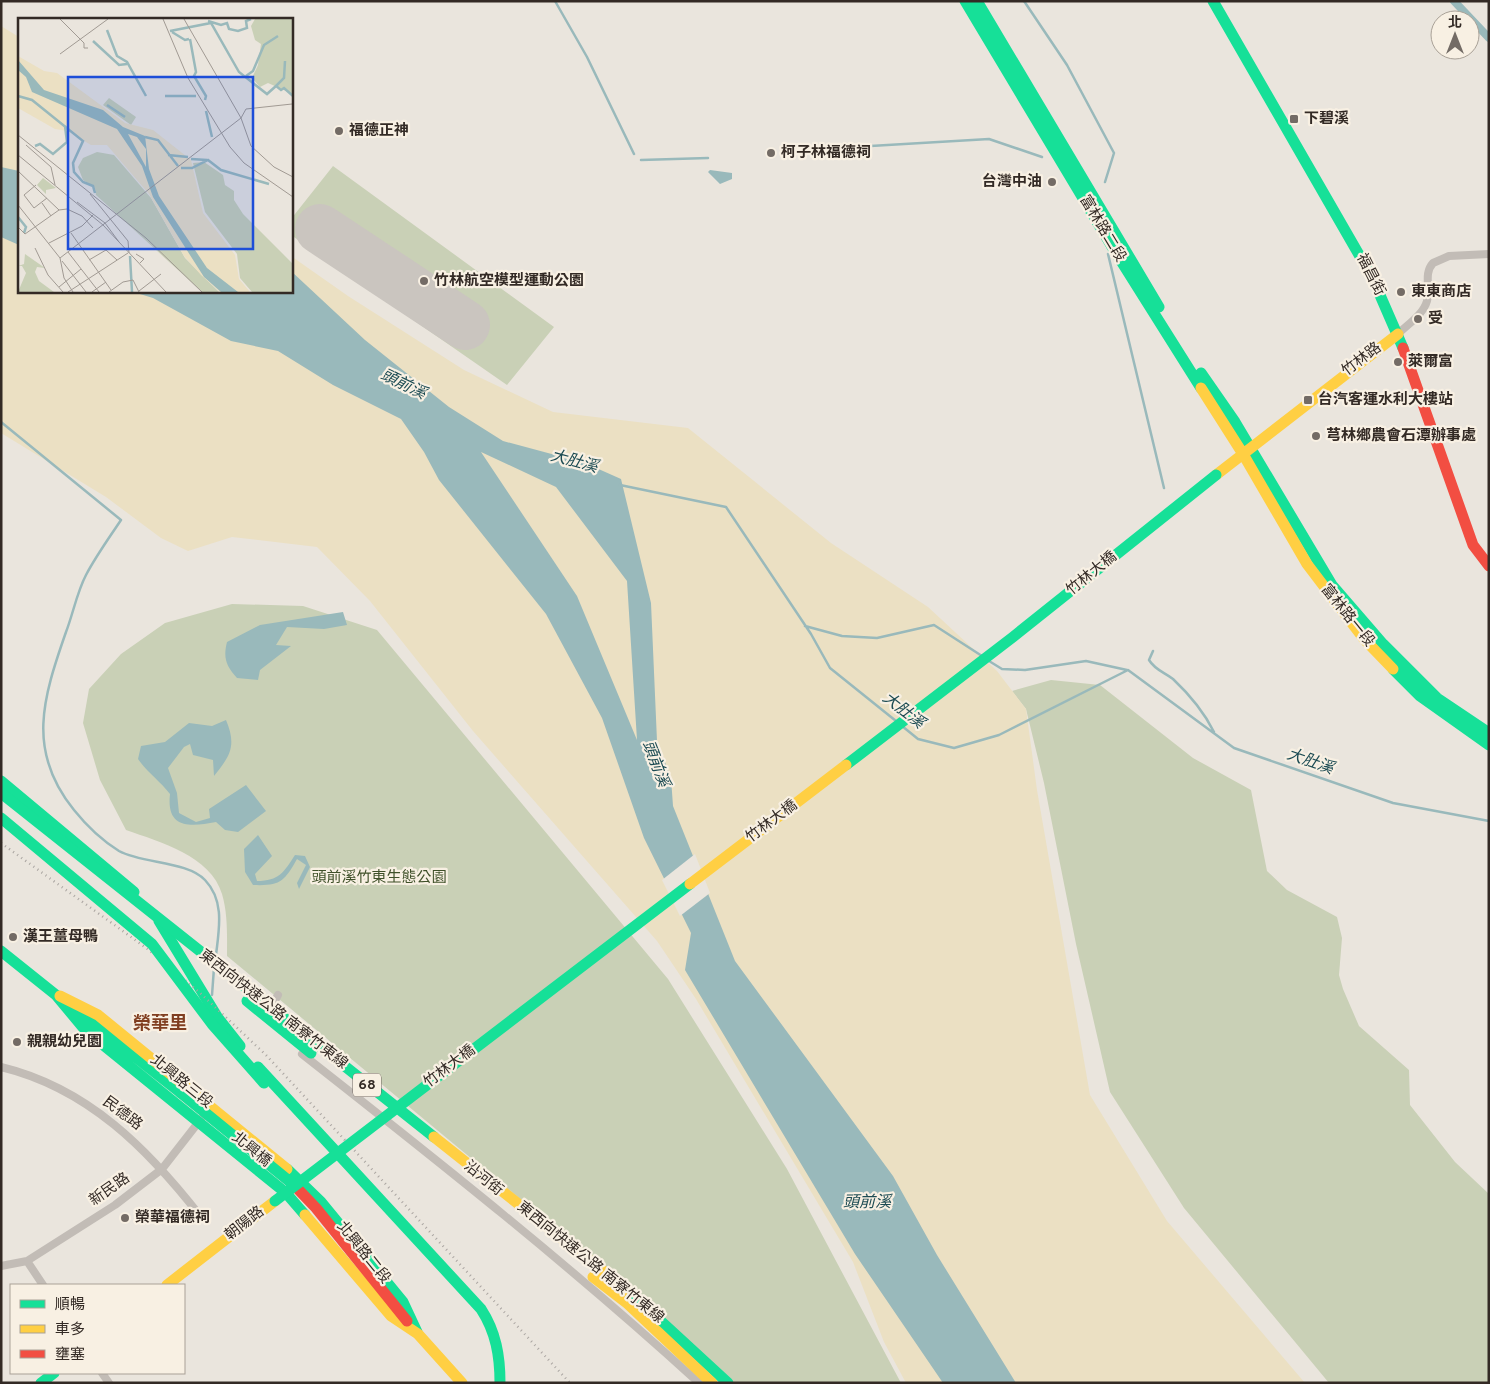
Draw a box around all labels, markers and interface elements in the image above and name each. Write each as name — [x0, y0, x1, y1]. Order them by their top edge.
north arrow — [1430, 10, 1480, 60]
text: 北 — [1448, 15, 1462, 32]
inset map — [18, 18, 292, 292]
place label: 下碧溪 — [1304, 110, 1349, 129]
marker: 下碧溪 — [1288, 113, 1300, 125]
place label: 福德正神 — [349, 121, 409, 141]
marker: 福德正神 — [333, 125, 345, 137]
place label: 柯子林福德祠 — [781, 143, 871, 163]
marker: 柯子林福德祠 — [765, 147, 777, 159]
place label: 台灣中油 — [982, 172, 1042, 192]
marker: 台灣中油 — [1046, 176, 1058, 188]
street label: 富林路二段 — [1075, 192, 1129, 266]
street label: 福昌街 — [1351, 251, 1389, 299]
place label: 竹林航空模型運動公園 — [434, 272, 584, 291]
marker: 竹林航空模型運動公園 — [418, 275, 430, 287]
place label: 東東商店 — [1411, 282, 1471, 302]
marker: 東東商店 — [1395, 286, 1407, 298]
place label: 受 — [1428, 310, 1443, 329]
marker: 受 — [1412, 313, 1424, 325]
street label: 竹林路 — [1338, 339, 1386, 381]
place label: 萊爾富 — [1408, 353, 1453, 372]
marker: 萊爾富 — [1392, 356, 1404, 368]
water label: 頭前溪 — [377, 365, 431, 405]
place label: 台汽客運水利大樓站 — [1318, 390, 1453, 410]
marker: 台汽客運水利大樓站 — [1302, 394, 1314, 406]
place label: 芎林鄉農會石潭辦事處 — [1326, 427, 1476, 446]
marker: 芎林鄉農會石潭辦事處 — [1310, 430, 1322, 442]
water label: 大肚溪 — [548, 446, 602, 478]
street label: 竹林大橋 — [1063, 548, 1121, 600]
street label: 富林路一段 — [1316, 581, 1378, 651]
water label: 大肚溪 — [878, 688, 930, 735]
water label: 頭前溪 — [637, 738, 674, 792]
water label: 大肚溪 — [1284, 745, 1338, 780]
street label: 竹林大橋 — [742, 796, 802, 848]
park label: 頭前溪竹東生態公園 — [311, 868, 447, 888]
place label: 漢王薑母鴨 — [23, 928, 98, 947]
marker: 漢王薑母鴨 — [7, 931, 19, 943]
street label: 東西向快速公路 南寮竹東線 — [195, 945, 352, 1074]
district label: 榮華里 — [133, 1013, 187, 1036]
place label: 親親幼兒園 — [27, 1032, 102, 1052]
marker: 親親幼兒園 — [11, 1036, 23, 1048]
street label: 竹林大橋 — [420, 1041, 480, 1093]
street label: 北興路三段 — [146, 1050, 217, 1113]
road number: 68 — [353, 1074, 381, 1096]
street label: 民德路 — [98, 1092, 146, 1135]
street label: 北興橋 — [228, 1128, 275, 1172]
street label: 沿河街 — [460, 1157, 506, 1201]
street label: 新民路 — [86, 1169, 134, 1211]
water label: 頭前溪 — [843, 1193, 893, 1213]
street label: 東西向快速公路 南寮竹東線 — [513, 1197, 668, 1328]
street label: 朝陽路 — [221, 1203, 269, 1245]
place label: 榮華福德祠 — [135, 1208, 210, 1228]
marker: 榮華福德祠 — [119, 1212, 131, 1224]
street label: 北興路二段 — [332, 1217, 395, 1288]
legend — [10, 1284, 185, 1374]
text: 順暢 — [55, 1296, 85, 1315]
text: 車多 — [55, 1321, 85, 1340]
text: 壅塞 — [55, 1346, 85, 1365]

